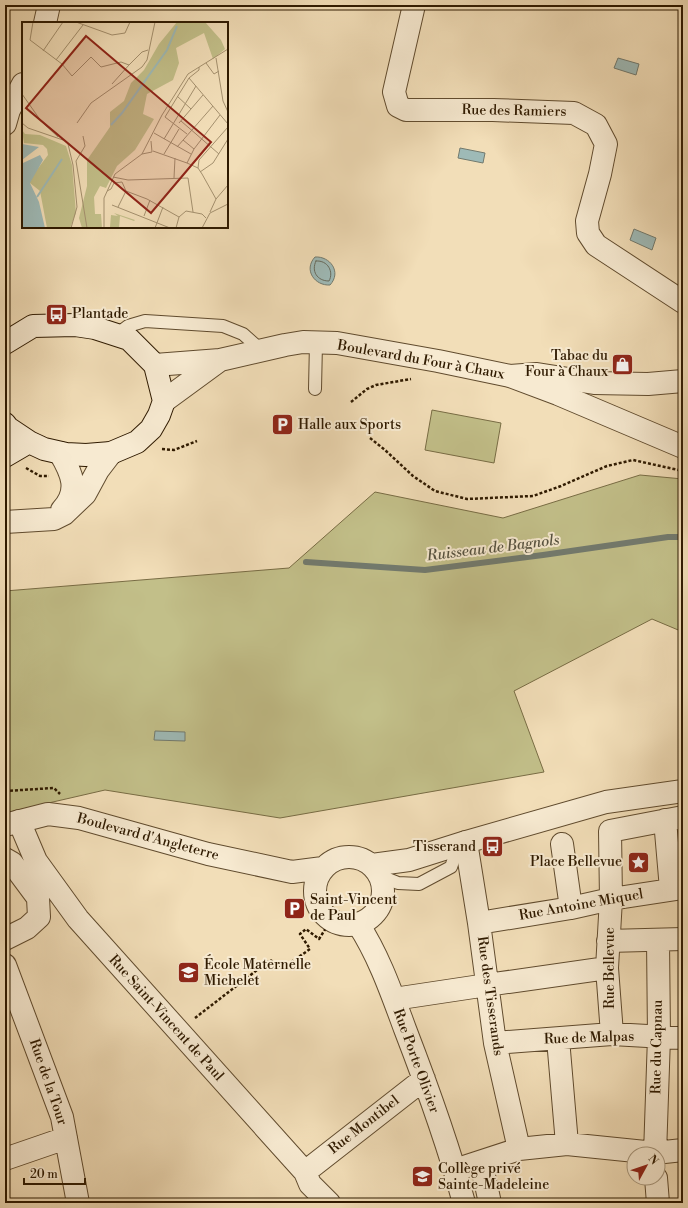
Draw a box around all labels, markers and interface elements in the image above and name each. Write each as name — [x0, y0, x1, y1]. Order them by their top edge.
inset map — [22, 22, 228, 228]
street label: Rue des Ramiers — [461, 101, 567, 121]
bus stop icon: Plantade — [44, 301, 70, 327]
place label: Plantade — [72, 305, 128, 323]
street label: Boulevard du Four à Chaux — [335, 336, 507, 384]
place label: Tabac du Four à Chaux — [525, 347, 609, 381]
shop icon: Tabac du Four à Chaux — [610, 351, 636, 377]
parking icon: Halle aux Sports — [269, 412, 295, 438]
place label: Halle aux Sports — [298, 416, 401, 434]
water label: Ruisseau de Bagnols — [425, 530, 561, 566]
street label: Boulevard d'Angleterre — [74, 809, 221, 865]
bus stop icon: Tisserand — [479, 834, 505, 860]
place label: Tisserand — [413, 838, 476, 856]
place icon: Place Bellevue — [625, 849, 651, 875]
place label: Place Bellevue — [530, 853, 622, 871]
street label: Rue Antoine Miquel — [517, 885, 645, 925]
place label: Saint-Vincent de Paul — [310, 891, 397, 925]
parking icon: Saint-Vincent de Paul — [282, 895, 308, 921]
street label: Rue Bellevue — [601, 927, 619, 1009]
street label: Rue des Tisserands — [473, 935, 507, 1057]
street label: Rue Saint-Vincent de Paul — [105, 951, 227, 1085]
place label: École Maternelle Michelet — [204, 954, 311, 990]
school or university icon: École Maternelle Michelet — [175, 960, 201, 986]
street label: Rue du Capnau — [647, 1000, 667, 1094]
street label: Rue Porte Olivier — [389, 1006, 443, 1116]
street label: Rue de Malpas — [543, 1027, 635, 1049]
street label: Rue de la Tour — [25, 1036, 71, 1128]
street label: Rue Montibel — [325, 1092, 403, 1158]
north arrow — [626, 1146, 666, 1186]
text: N — [645, 1152, 661, 1168]
scale bar — [24, 1160, 85, 1186]
place label: Collège privé Sainte-Madeleine — [438, 1160, 549, 1194]
school or university icon: Collège privé Sainte-Madeleine — [410, 1164, 436, 1190]
text: 20 m — [30, 1167, 58, 1182]

